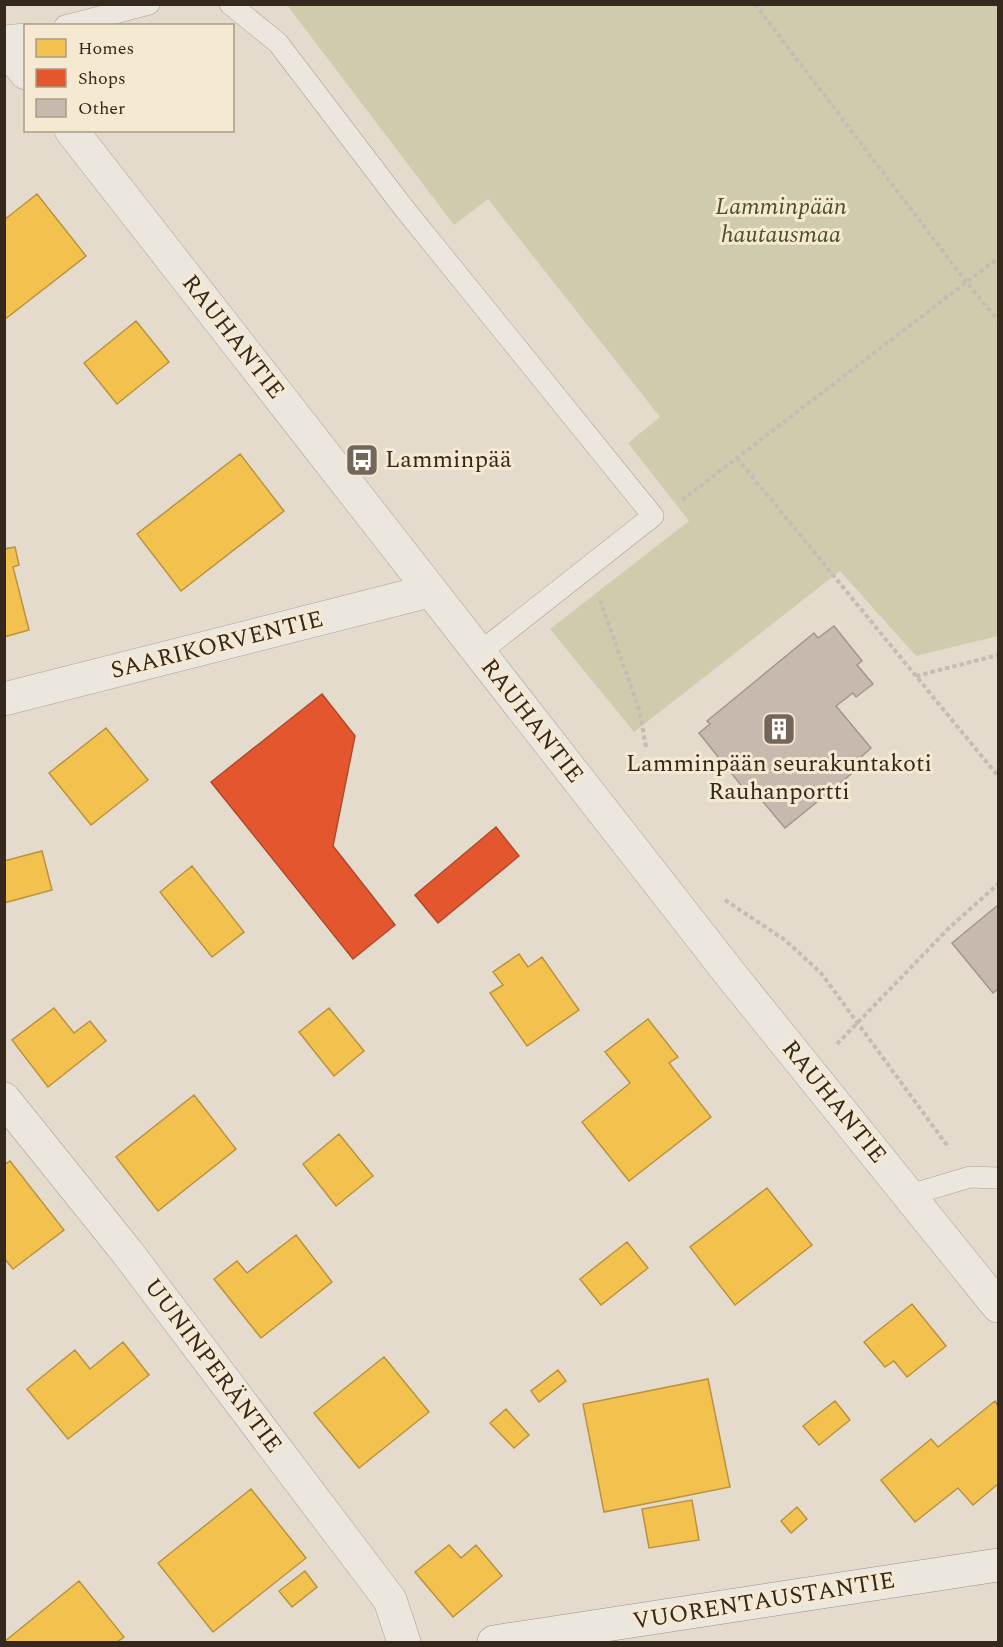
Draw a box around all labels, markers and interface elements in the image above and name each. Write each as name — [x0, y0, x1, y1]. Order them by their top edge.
legend — [24, 24, 234, 132]
text: Homes — [78, 35, 134, 62]
text: Shops — [78, 65, 126, 92]
text: Other — [78, 95, 125, 122]
park label: Lamminpään hautausmaa — [715, 189, 847, 253]
street label: RAUHANTIE — [173, 267, 293, 407]
bus stop icon: Lamminpää — [344, 442, 380, 478]
place label: Lamminpää — [385, 442, 512, 478]
street label: SAARIKORVENTIE — [107, 601, 327, 689]
street label: RAUHANTIE — [472, 651, 592, 791]
building icon: Lamminpään seurakuntakoti Rauhanportti — [761, 711, 797, 747]
place label: Lamminpään seurakuntakoti Rauhanportti — [626, 746, 932, 810]
street label: RAUHANTIE — [773, 1032, 895, 1172]
street label: UUNINPERÄNTIE — [135, 1271, 291, 1461]
street label: VUORENTAUSTANTIE — [630, 1562, 898, 1640]

